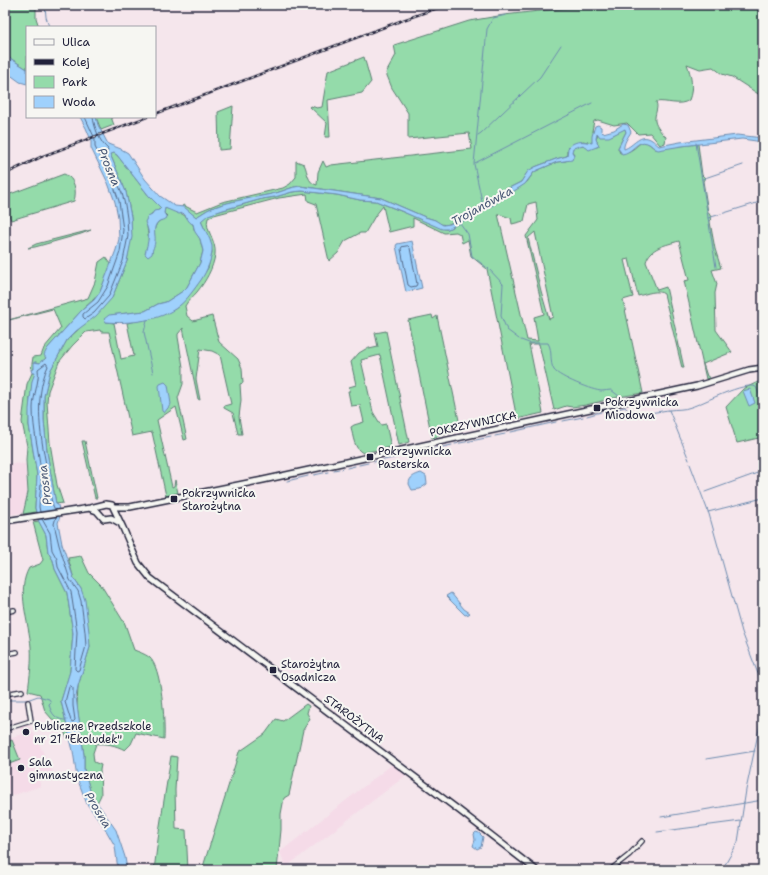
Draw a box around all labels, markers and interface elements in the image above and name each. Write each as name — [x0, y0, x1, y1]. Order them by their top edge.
legend — [26, 26, 156, 118]
text: Ulica — [62, 34, 91, 50]
text: Kolej — [62, 54, 90, 70]
text: Park — [62, 74, 88, 90]
text: Woda — [62, 94, 96, 110]
water label: Prosna — [94, 145, 124, 189]
water label: Trojanówka — [448, 183, 516, 229]
place label: Pokrzywnicka Miodowa — [605, 395, 678, 423]
marker: Pokrzywnicka Miodowa — [592, 403, 602, 413]
street label: POKRZYWNICKA — [428, 407, 518, 441]
place label: Pokrzywnicka Pasterska — [378, 444, 451, 472]
marker: Pokrzywnicka Pasterska — [365, 452, 375, 462]
water label: Prosna — [35, 464, 55, 506]
place label: Pokrzywnicka Starożytna — [182, 486, 255, 514]
marker: Pokrzywnicka Starożytna — [169, 494, 179, 504]
place label: Starożytna Osadnicza — [281, 657, 340, 685]
marker: Starożytna Osadnicza — [268, 665, 278, 675]
street label: STAROŻYTNA — [321, 692, 387, 746]
place label: Publiczne Przedszkole nr 21 "Ekoludek" — [34, 719, 151, 747]
marker: Publiczne Przedszkole nr 21 "Ekoludek" — [21, 727, 31, 737]
place label: Sala gimnastyczna — [29, 755, 103, 783]
marker: Sala gimnastyczna — [16, 763, 26, 773]
water label: Prosna — [81, 789, 115, 831]

